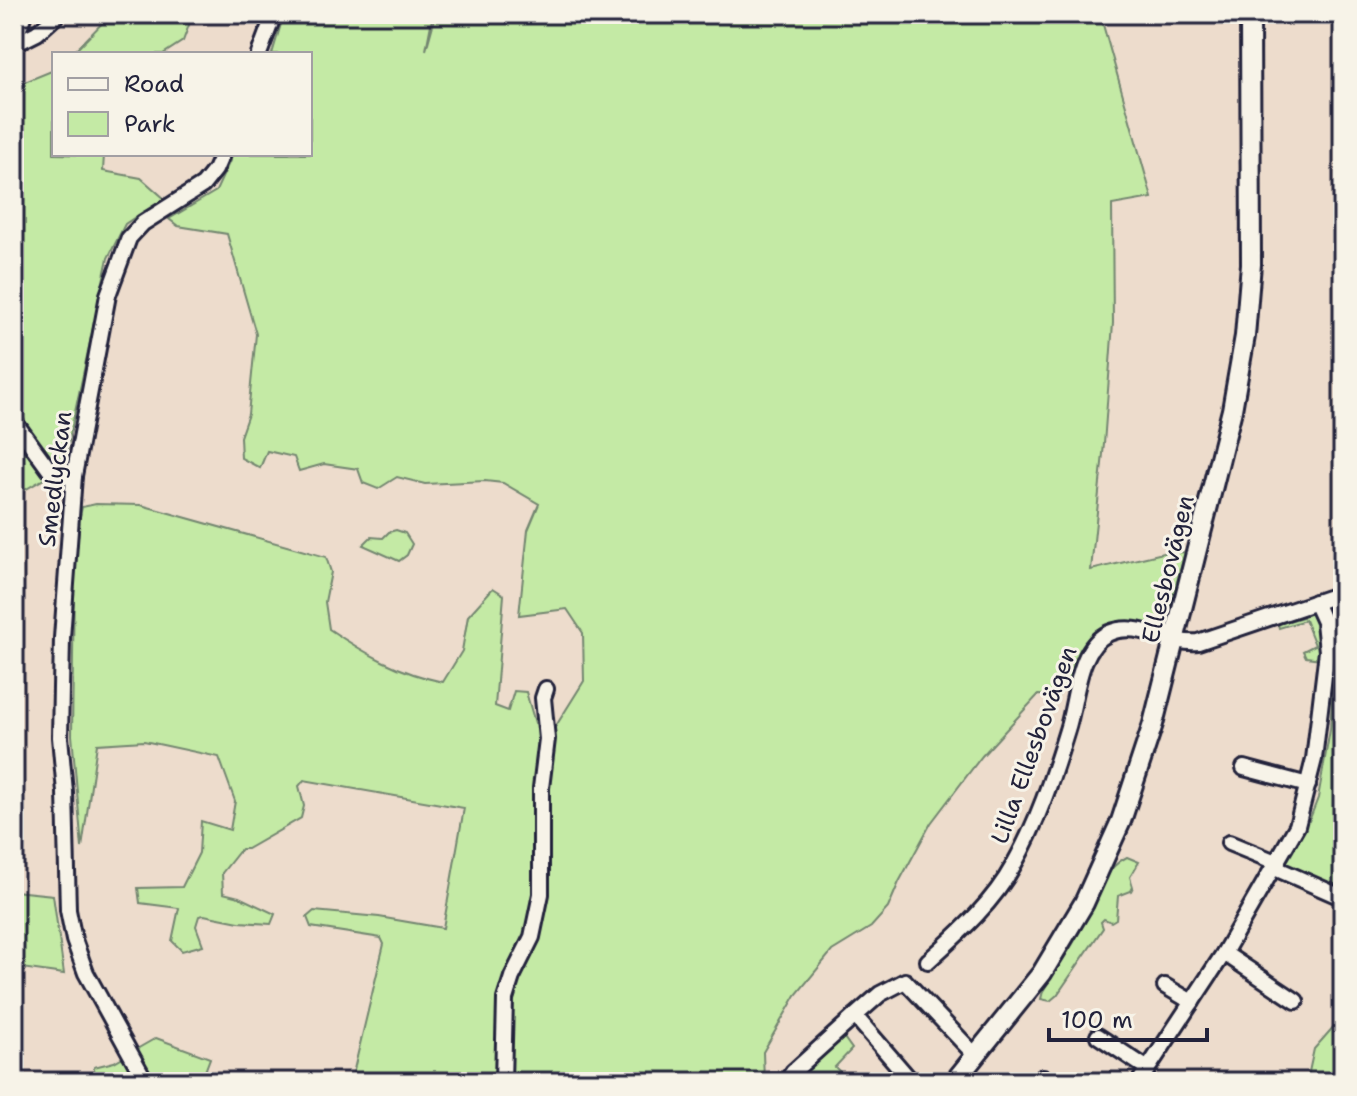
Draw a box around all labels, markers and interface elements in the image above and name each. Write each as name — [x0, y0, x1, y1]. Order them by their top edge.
legend — [52, 52, 312, 156]
text: Road — [124, 68, 184, 100]
text: Park — [124, 108, 176, 140]
street label: Smedlyckan — [31, 409, 79, 549]
street label: Ellesbovägen — [1134, 492, 1202, 646]
street label: Lilla Ellesbovägen — [983, 642, 1085, 848]
scale bar — [1049, 992, 1207, 1042]
text: 100 m — [1061, 1004, 1133, 1036]

